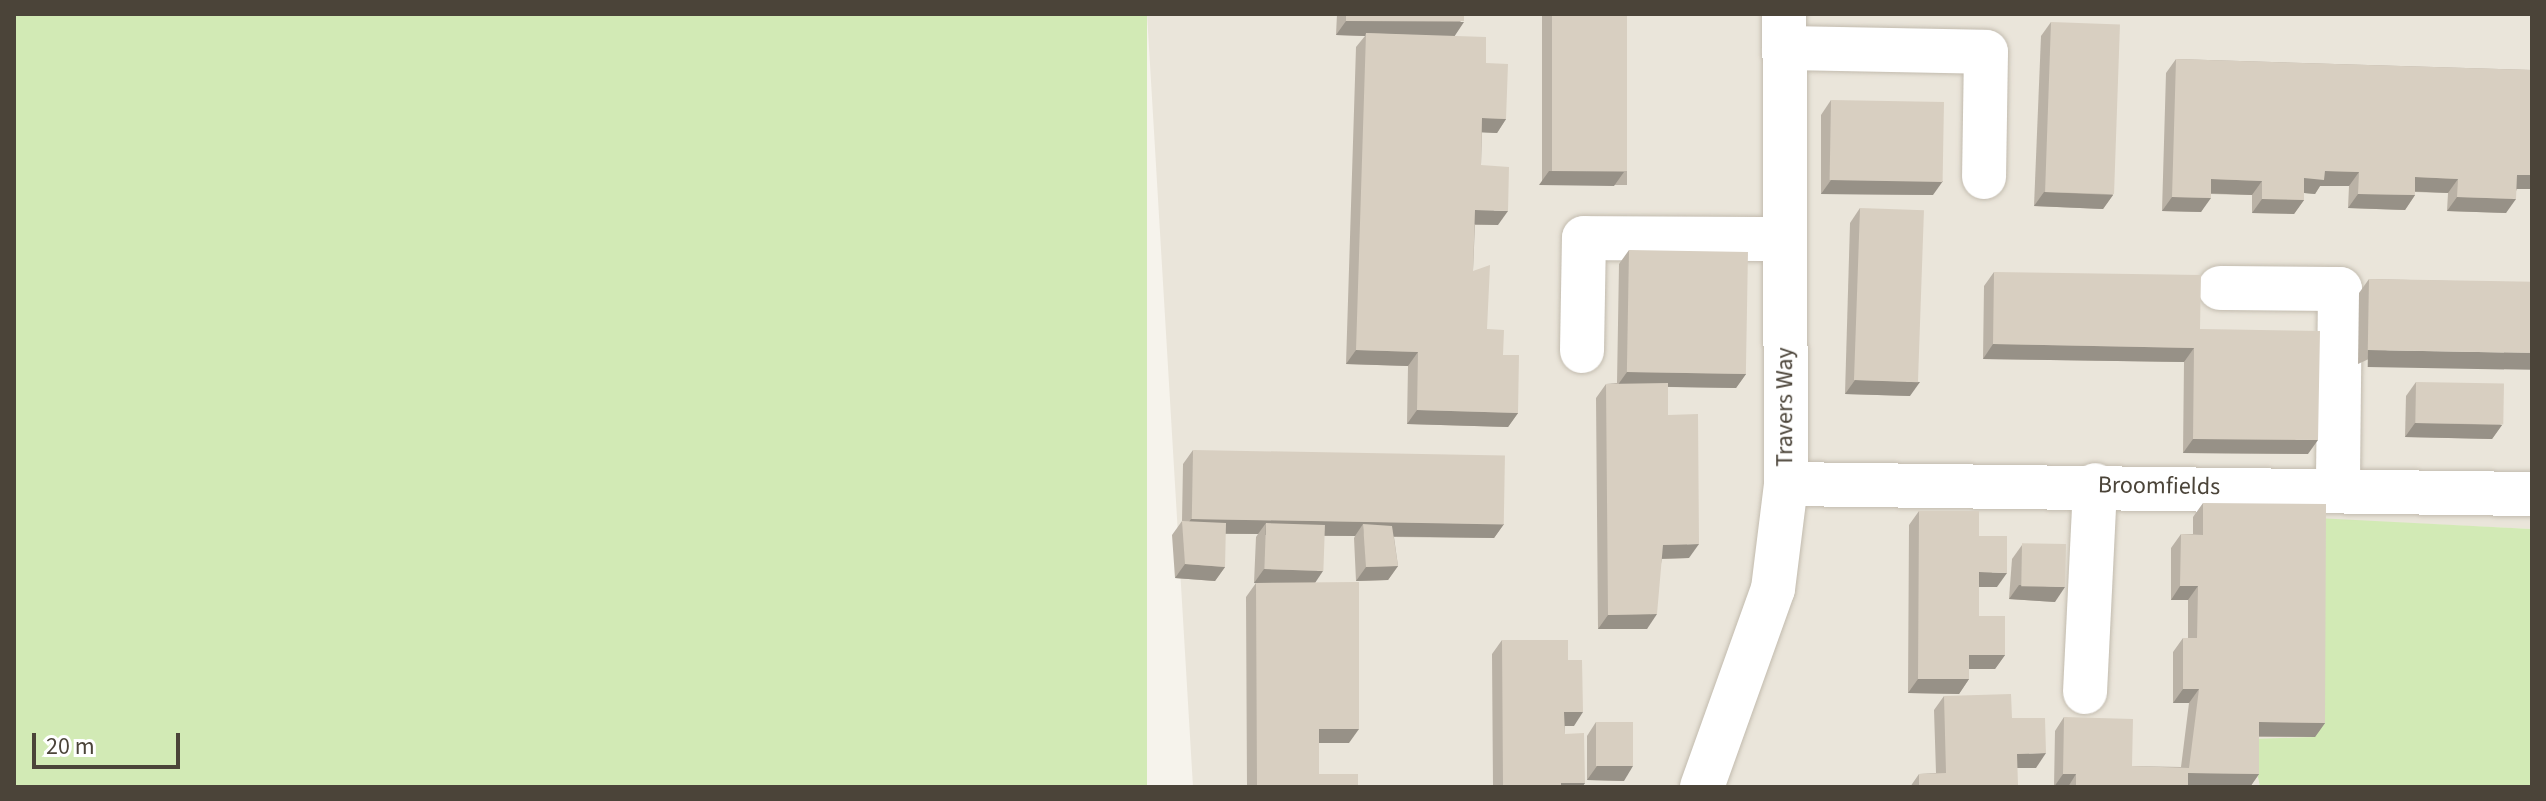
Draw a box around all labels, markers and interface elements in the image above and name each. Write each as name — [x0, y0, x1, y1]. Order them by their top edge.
street label: Travers Way — [1771, 347, 1799, 467]
street label: Broomfields — [2098, 471, 2220, 501]
scale bar — [36, 717, 184, 767]
text: 20 m — [46, 729, 95, 764]

